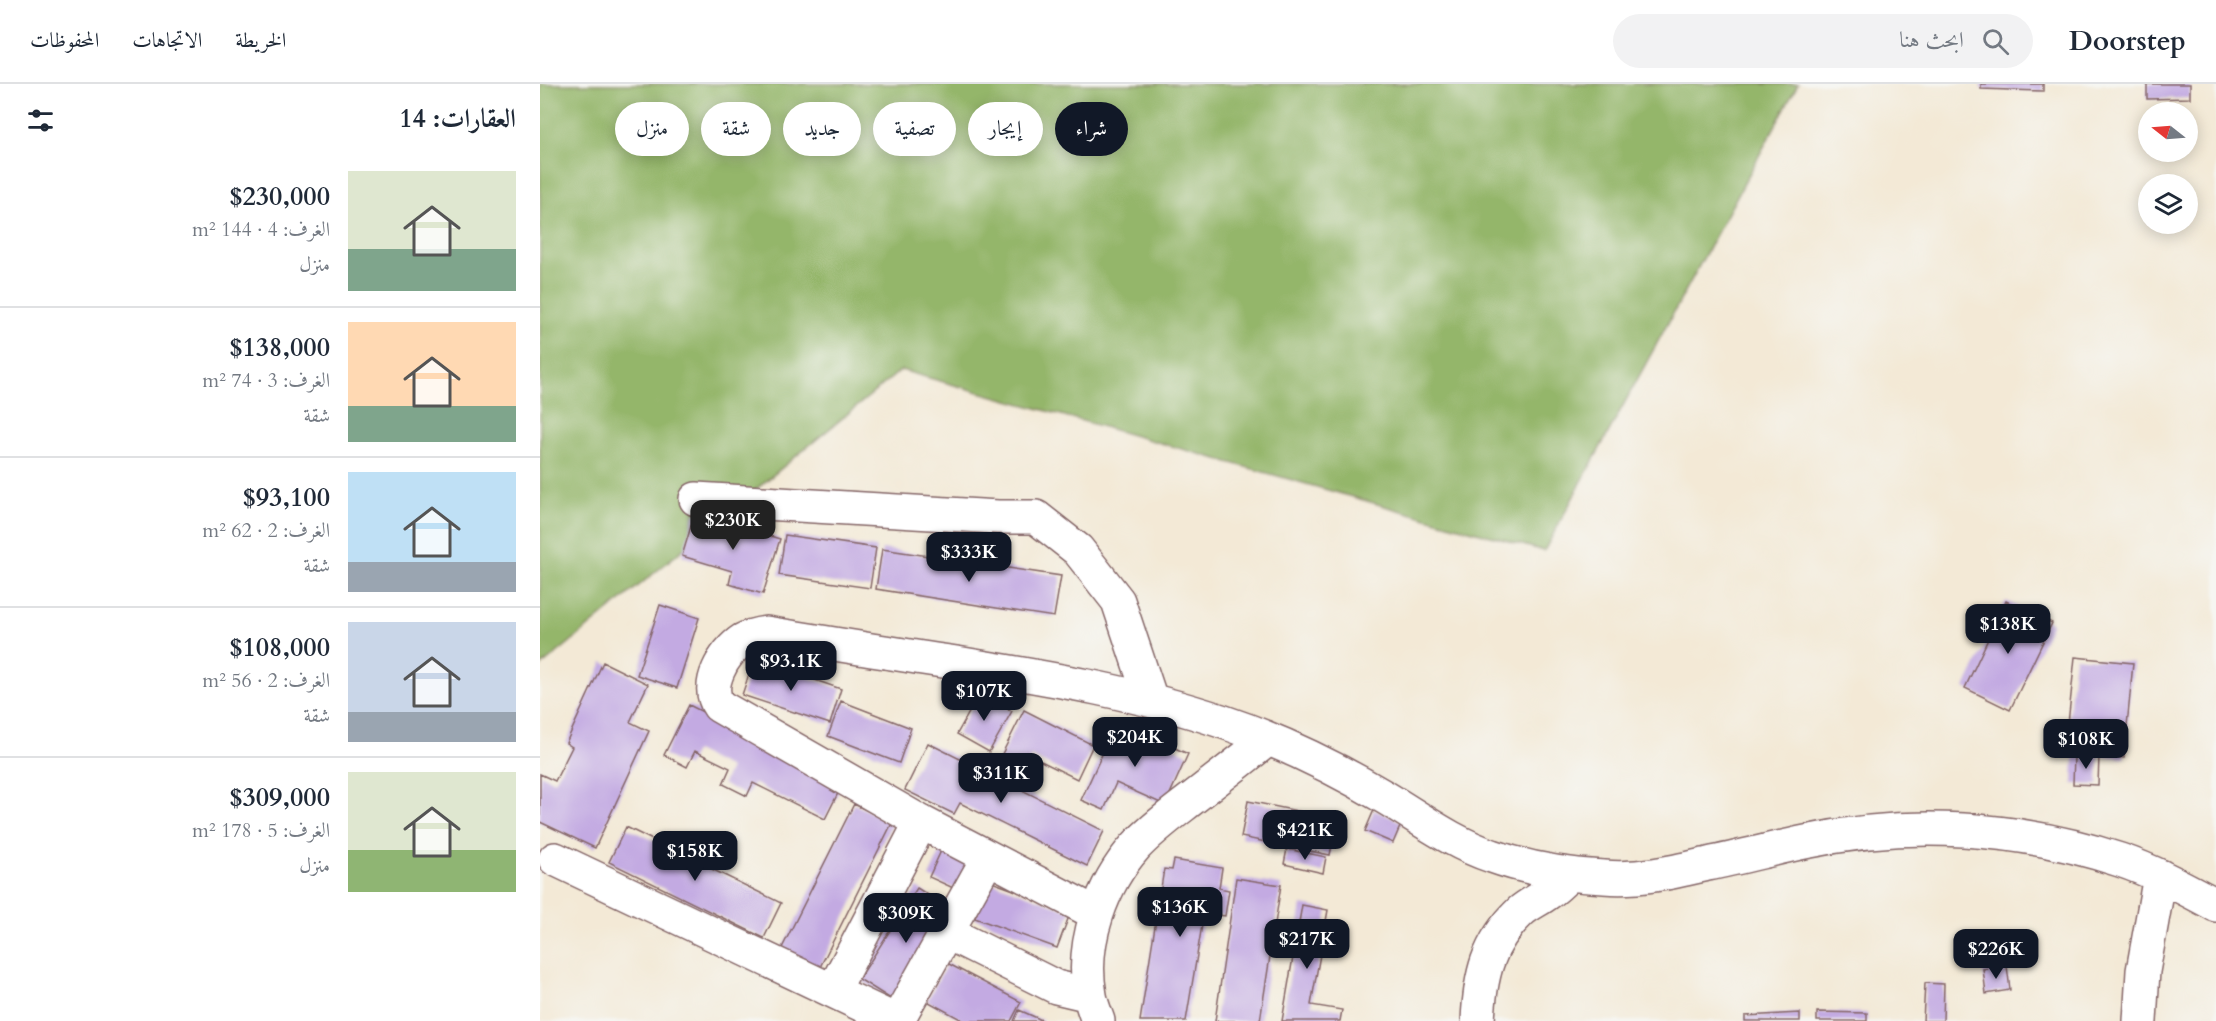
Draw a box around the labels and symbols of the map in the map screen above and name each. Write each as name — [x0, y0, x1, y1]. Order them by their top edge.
north arrow — [2138, 102, 2198, 162]
pin: $230K — [691, 500, 775, 551]
pin: $333K — [927, 532, 1011, 583]
pin: $138K — [1966, 604, 2050, 655]
pin: $93.1K — [742, 641, 840, 692]
pin: $107K — [942, 671, 1026, 722]
pin: $204K — [1093, 717, 1177, 768]
pin: $108K — [2044, 719, 2128, 770]
pin: $311K — [959, 753, 1043, 804]
pin: $421K — [1263, 810, 1347, 861]
pin: $158K — [653, 831, 737, 882]
pin: $136K — [1138, 887, 1222, 938]
pin: $309K — [864, 893, 948, 944]
pin: $217K — [1265, 919, 1349, 970]
pin: $226K — [1954, 929, 2038, 980]

